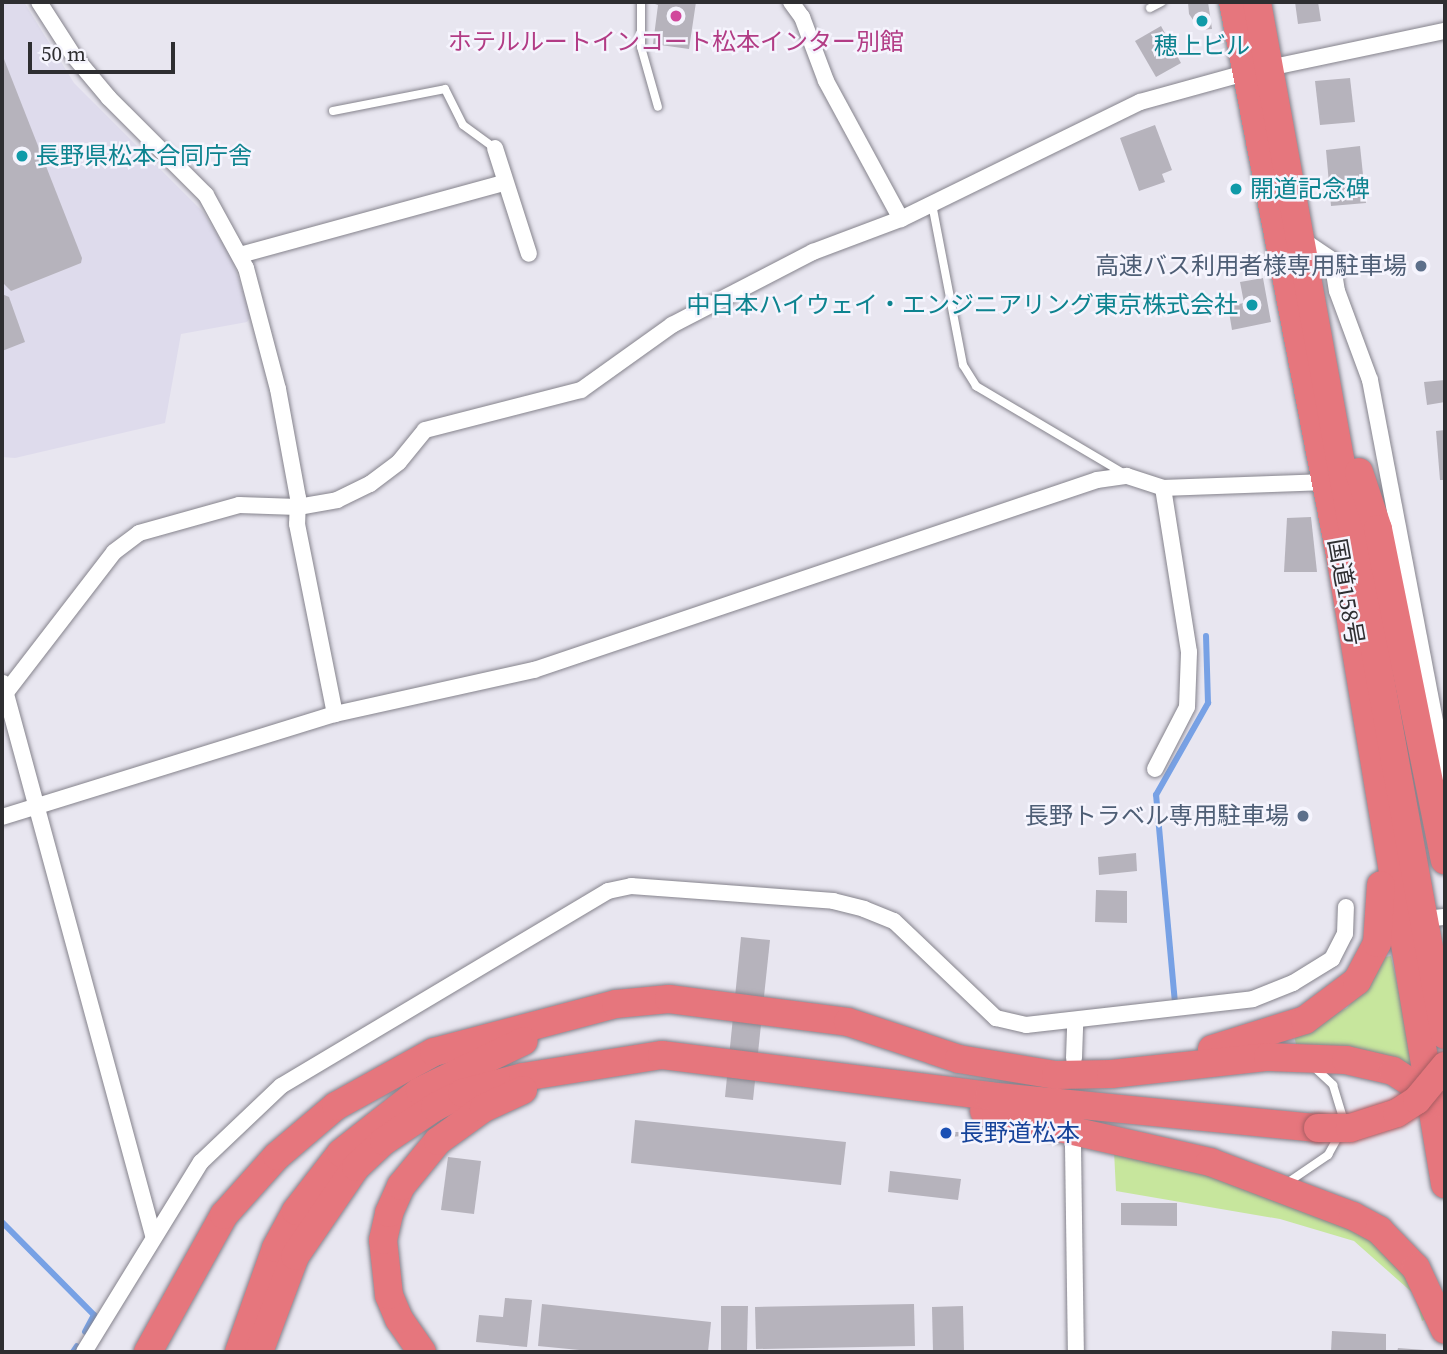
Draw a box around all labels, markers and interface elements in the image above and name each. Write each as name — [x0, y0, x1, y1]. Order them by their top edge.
marker: ホテルルートインコート松本インター別館 — [668, 8, 684, 24]
marker: 穂上ビル — [1194, 13, 1210, 29]
scale bar — [32, 28, 178, 72]
place label: ホテルルートインコート松本インター別館 — [448, 28, 904, 56]
place label: 穂上ビル — [1154, 32, 1250, 60]
text: 50 m — [41, 39, 86, 68]
place label: 長野県松本合同庁舎 — [36, 142, 252, 170]
marker: 長野県松本合同庁舎 — [14, 148, 30, 164]
place label: 開道記念碑 — [1250, 175, 1370, 203]
marker: 開道記念碑 — [1228, 181, 1244, 197]
place label: 高速バス利用者様専用駐車場 — [1095, 252, 1407, 280]
marker: 高速バス利用者様専用駐車場 — [1413, 258, 1429, 274]
place label: 中日本ハイウェイ・エンジニアリング東京株式会社 — [686, 291, 1238, 319]
marker: 中日本ハイウェイ・エンジニアリング東京株式会社 — [1244, 297, 1260, 313]
street label: 国道158号 — [1322, 536, 1370, 648]
place label: 長野トラベル専用駐車場 — [1025, 802, 1289, 830]
marker: 長野トラベル専用駐車場 — [1295, 808, 1311, 824]
place label: 長野道松本 — [960, 1119, 1080, 1147]
marker: 長野道松本 — [938, 1125, 954, 1141]

